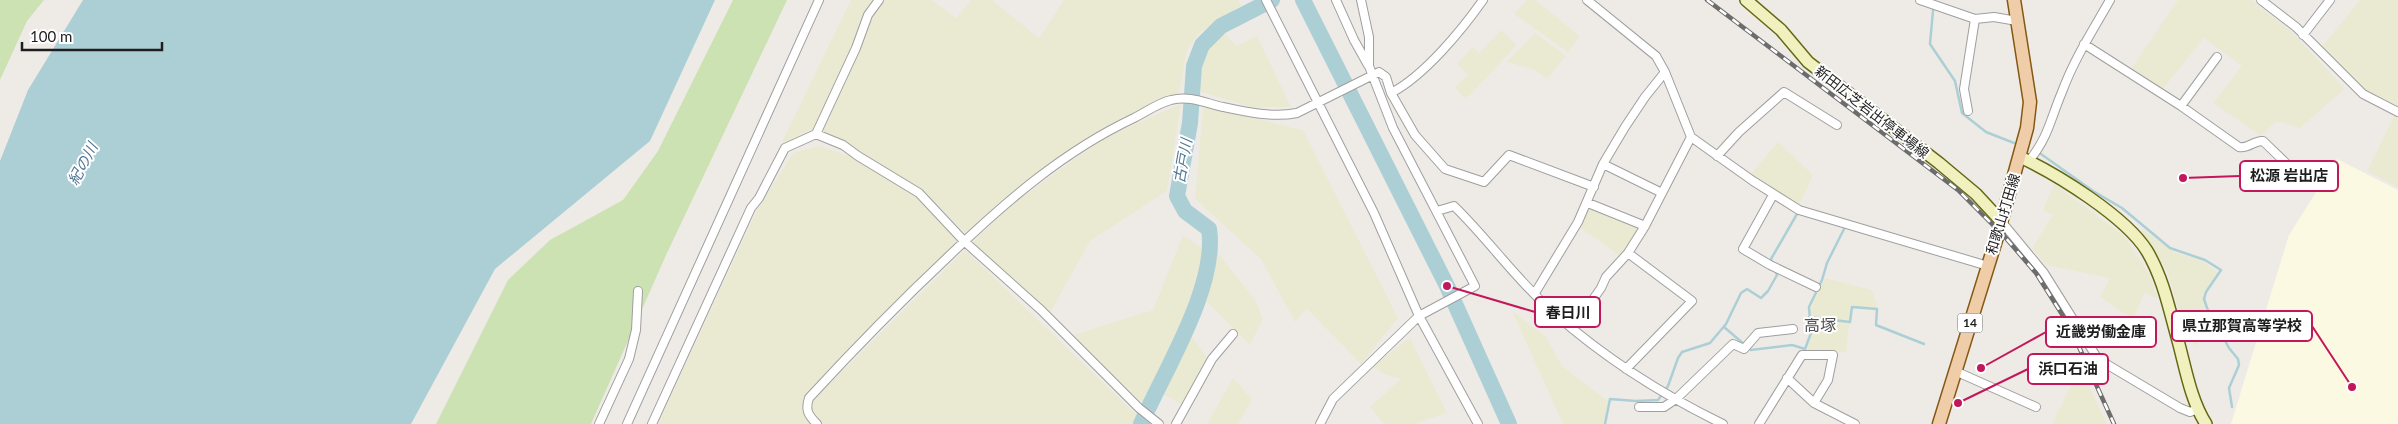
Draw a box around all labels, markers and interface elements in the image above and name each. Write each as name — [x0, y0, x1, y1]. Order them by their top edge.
scale bar — [22, 20, 162, 52]
text: 100 m — [30, 27, 72, 45]
street label: 新田広芝岩出停車場線 — [1812, 62, 1933, 161]
water label: 古戸川 — [1169, 135, 1195, 185]
water label: 紀の川 — [64, 138, 102, 188]
callout: 松源 岩出店 — [2240, 161, 2338, 191]
text: 松源 岩出店 — [2250, 166, 2328, 184]
street label: 和歌山打田線 — [1982, 171, 2023, 257]
callout: 春日川 — [1535, 297, 1600, 327]
text: 春日川 — [1545, 303, 1591, 321]
callout: 県立那賀高等学校 — [2172, 311, 2312, 341]
road number: 14 — [1958, 314, 1982, 332]
district label: 高塚 — [1804, 315, 1836, 334]
text: 県立那賀高等学校 — [2182, 316, 2302, 334]
callout: 近畿労働金庫 — [2046, 317, 2156, 347]
text: 近畿労働金庫 — [2056, 322, 2146, 340]
callout: 浜口石油 — [2028, 354, 2108, 384]
text: 浜口石油 — [2038, 359, 2098, 377]

